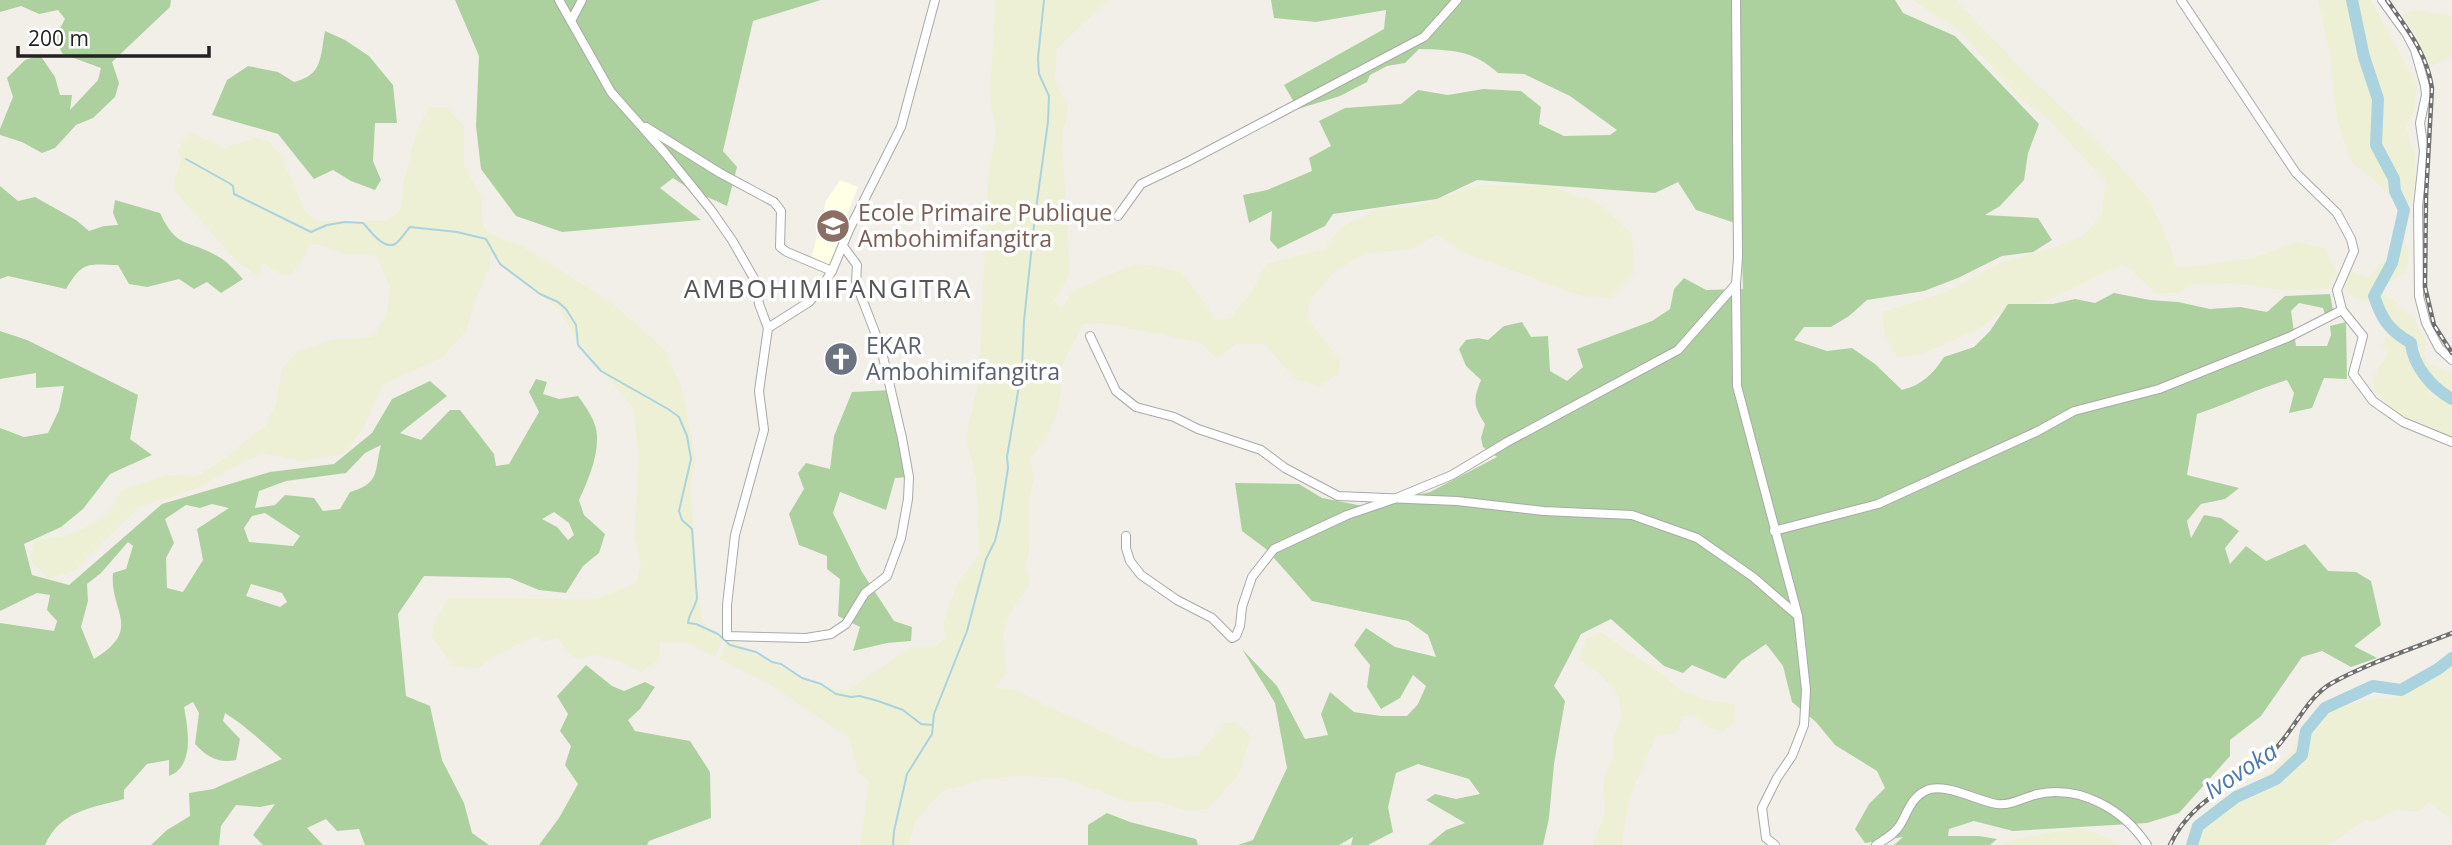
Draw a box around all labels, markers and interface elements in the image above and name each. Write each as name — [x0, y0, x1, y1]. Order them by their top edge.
scale bar — [18, 14, 208, 58]
text: 200 m — [28, 24, 89, 52]
place label: Ecole Primaire Publique Ambohimifangitra — [858, 196, 1112, 254]
school or university icon: Ecole Primaire Publique Ambohimifangitra — [814, 207, 852, 245]
district label: AMBOHIMIFANGITRA — [684, 270, 972, 306]
place label: EKAR Ambohimifangitra — [866, 329, 1060, 387]
church icon: EKAR Ambohimifangitra — [822, 340, 860, 378]
water label: Ivovoka — [2197, 734, 2283, 806]

